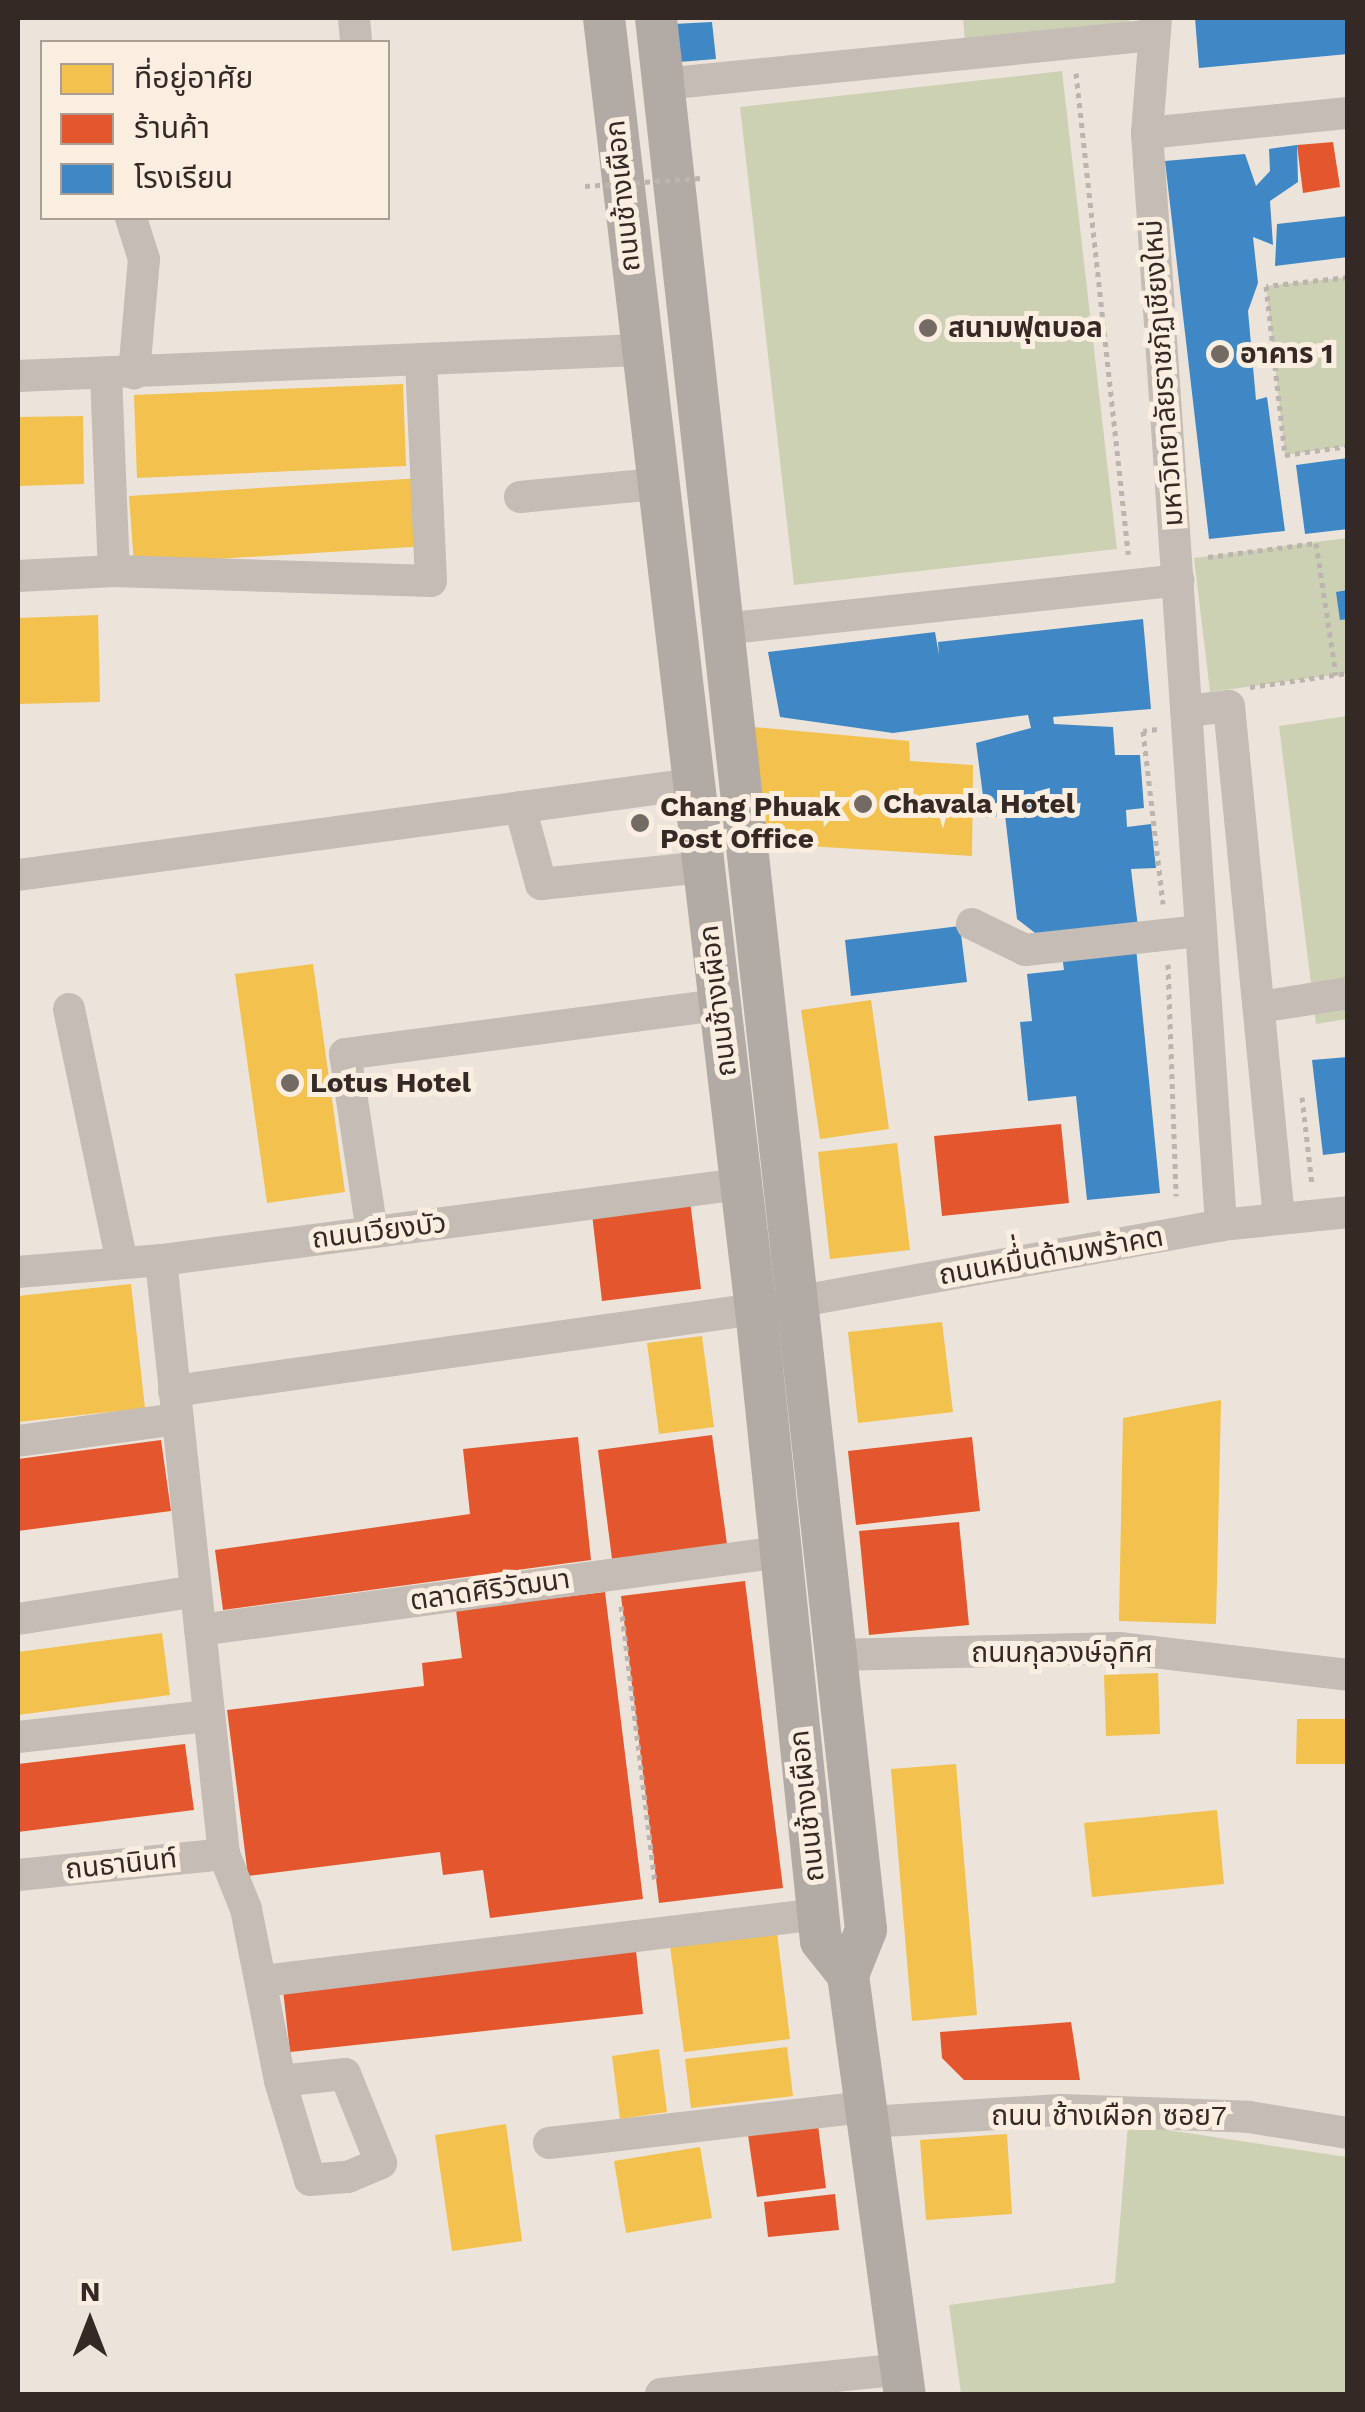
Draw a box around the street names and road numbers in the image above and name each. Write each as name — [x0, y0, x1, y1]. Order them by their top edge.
street label: ถนนช้างเผือก — [598, 119, 648, 273]
street label: มหาวิทยาลัยราชภัฏเชียงใหม่ — [1136, 219, 1190, 527]
street label: ถนนช้างเผือก — [692, 923, 744, 1079]
street label: ถนนเวียงบัว — [310, 1206, 448, 1256]
street label: ถนนหมื่่นด้ามพร้าคต — [936, 1220, 1166, 1292]
street label: ตลาดศิริวัฒนา — [408, 1562, 572, 1618]
street label: ถนนกุลวงษ์อุทิศ — [971, 1636, 1153, 1670]
street label: ถนนช้างเผือก — [782, 1729, 832, 1883]
street label: ถนธานินท์ — [64, 1841, 178, 1887]
street label: ถนน ช้างเผือก ซอย7 — [991, 2099, 1227, 2133]

